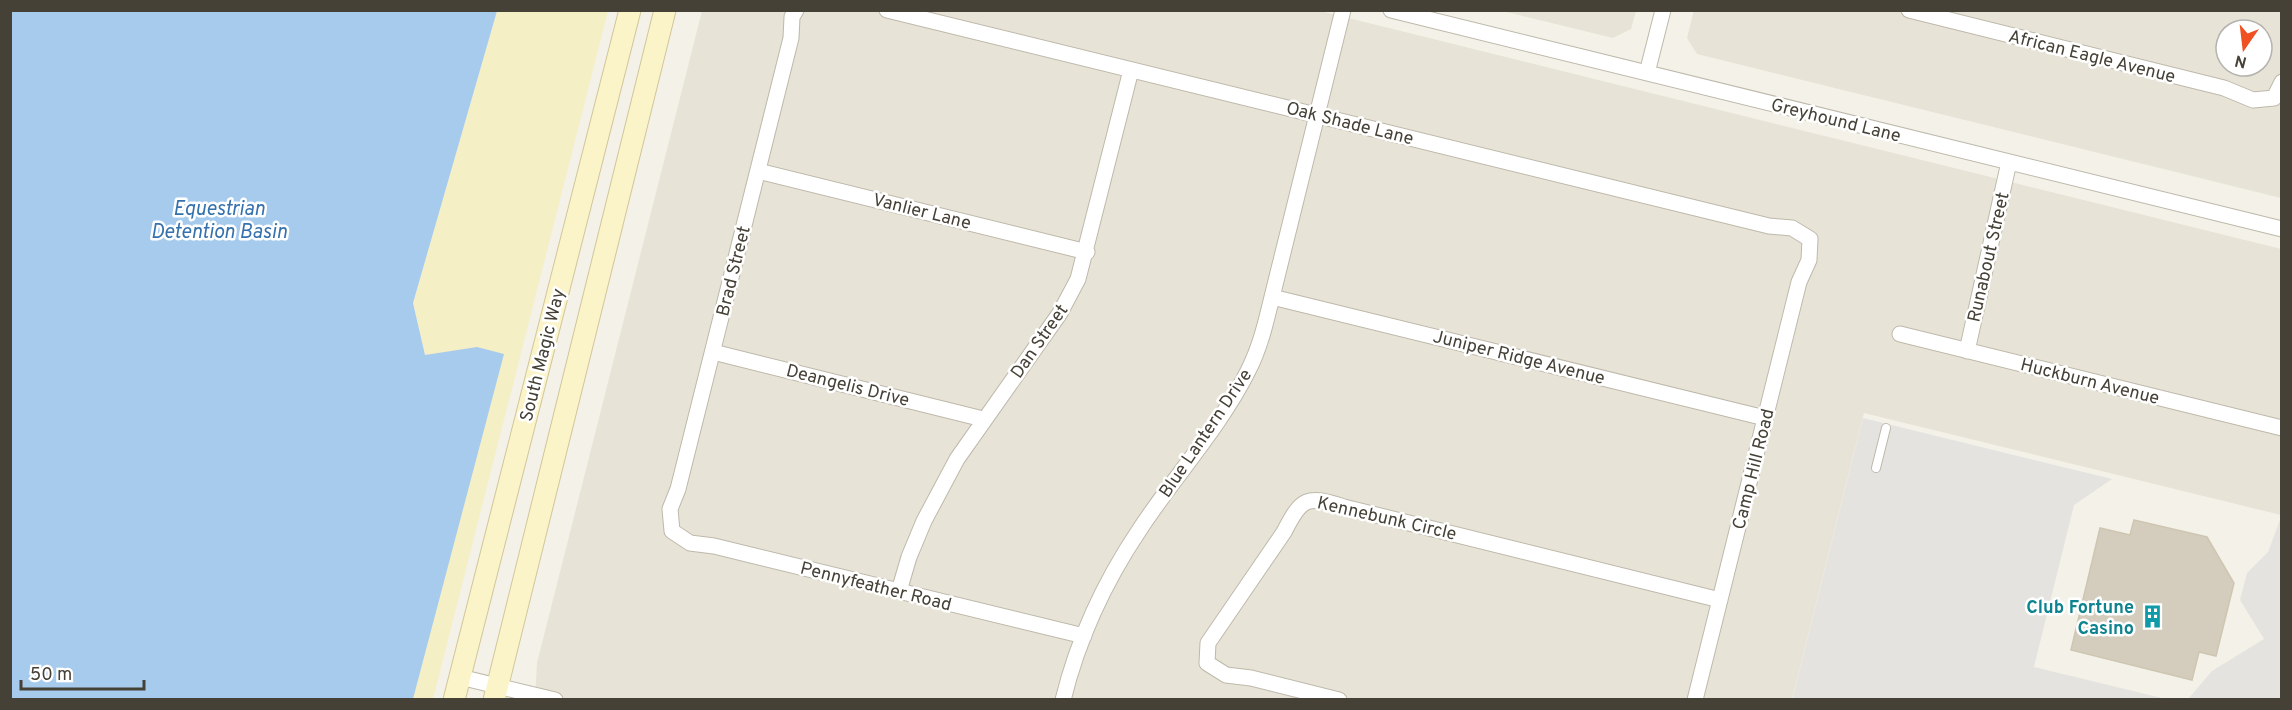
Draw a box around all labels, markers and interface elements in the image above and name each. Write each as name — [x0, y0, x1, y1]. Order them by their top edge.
north arrow — [2214, 18, 2274, 78]
street label: African Eagle Avenue — [2006, 26, 2177, 89]
text: N — [2233, 50, 2249, 72]
street label: Greyhound Lane — [1768, 94, 1903, 149]
street label: Oak Shade Lane — [1283, 97, 1416, 151]
street label: Vanlier Lane — [870, 189, 973, 236]
street label: Runabout Street — [1963, 190, 2016, 325]
water label: Equestrian Detention Basin — [151, 197, 287, 246]
street label: Brad Street — [712, 224, 757, 319]
street label: South Magic Way — [516, 286, 571, 424]
street label: Dan Street — [1006, 300, 1074, 384]
street label: Juniper Ridge Avenue — [1430, 326, 1607, 391]
street label: Huckburn Avenue — [2018, 354, 2161, 411]
street label: Deangelis Drive — [784, 360, 912, 413]
street label: Blue Lantern Drive — [1155, 365, 1258, 503]
street label: Camp Hill Road — [1728, 407, 1781, 532]
street label: Kennebunk Circle — [1315, 492, 1459, 547]
street label: Pennyfeather Road — [798, 558, 954, 617]
place label: Club Fortune Casino — [2026, 597, 2134, 641]
building icon: Club Fortune Casino — [2139, 604, 2165, 630]
scale bar — [21, 653, 144, 691]
text: 50 m — [30, 664, 72, 687]

